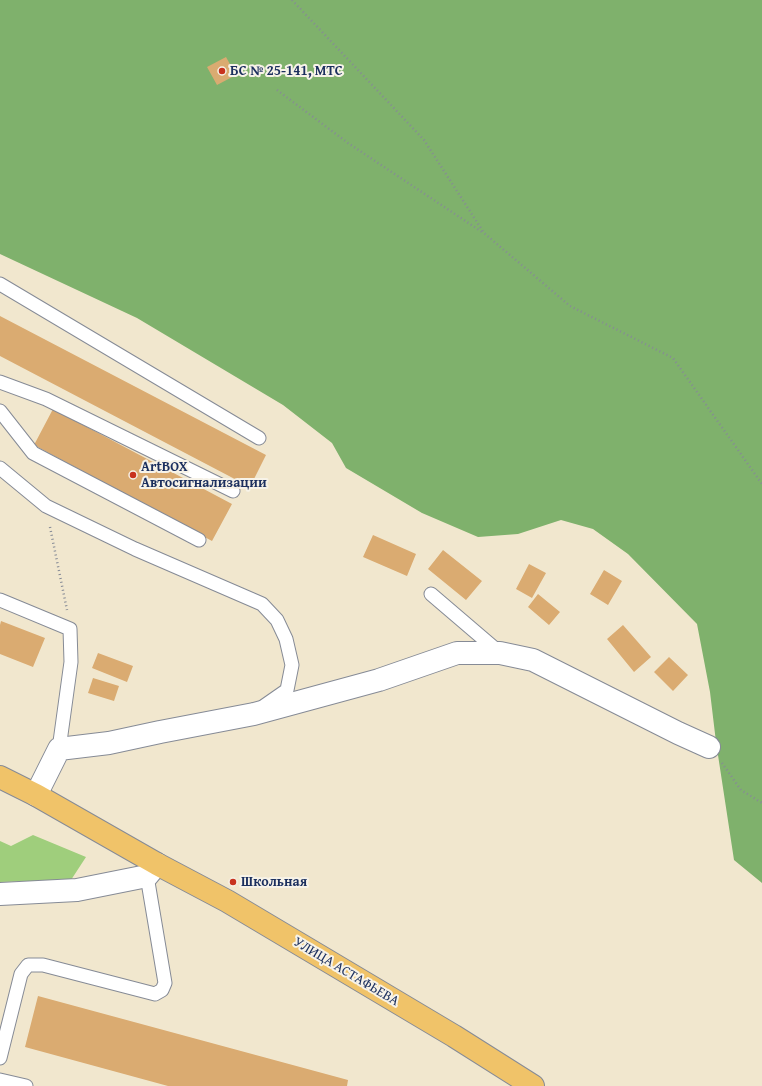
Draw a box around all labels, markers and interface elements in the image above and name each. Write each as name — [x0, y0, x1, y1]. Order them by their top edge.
place label: БС № 25-141, МТС — [230, 63, 343, 79]
marker: БС № 25-141, МТС — [217, 66, 227, 76]
place label: ArtBOX Автосигнализации — [141, 459, 267, 492]
marker: ArtBOX Автосигнализации — [128, 470, 138, 480]
place label: Школьная — [241, 874, 307, 890]
marker: Школьная — [228, 877, 238, 887]
street label: УЛИЦА АСТАФЬЕВА — [290, 934, 402, 1010]

